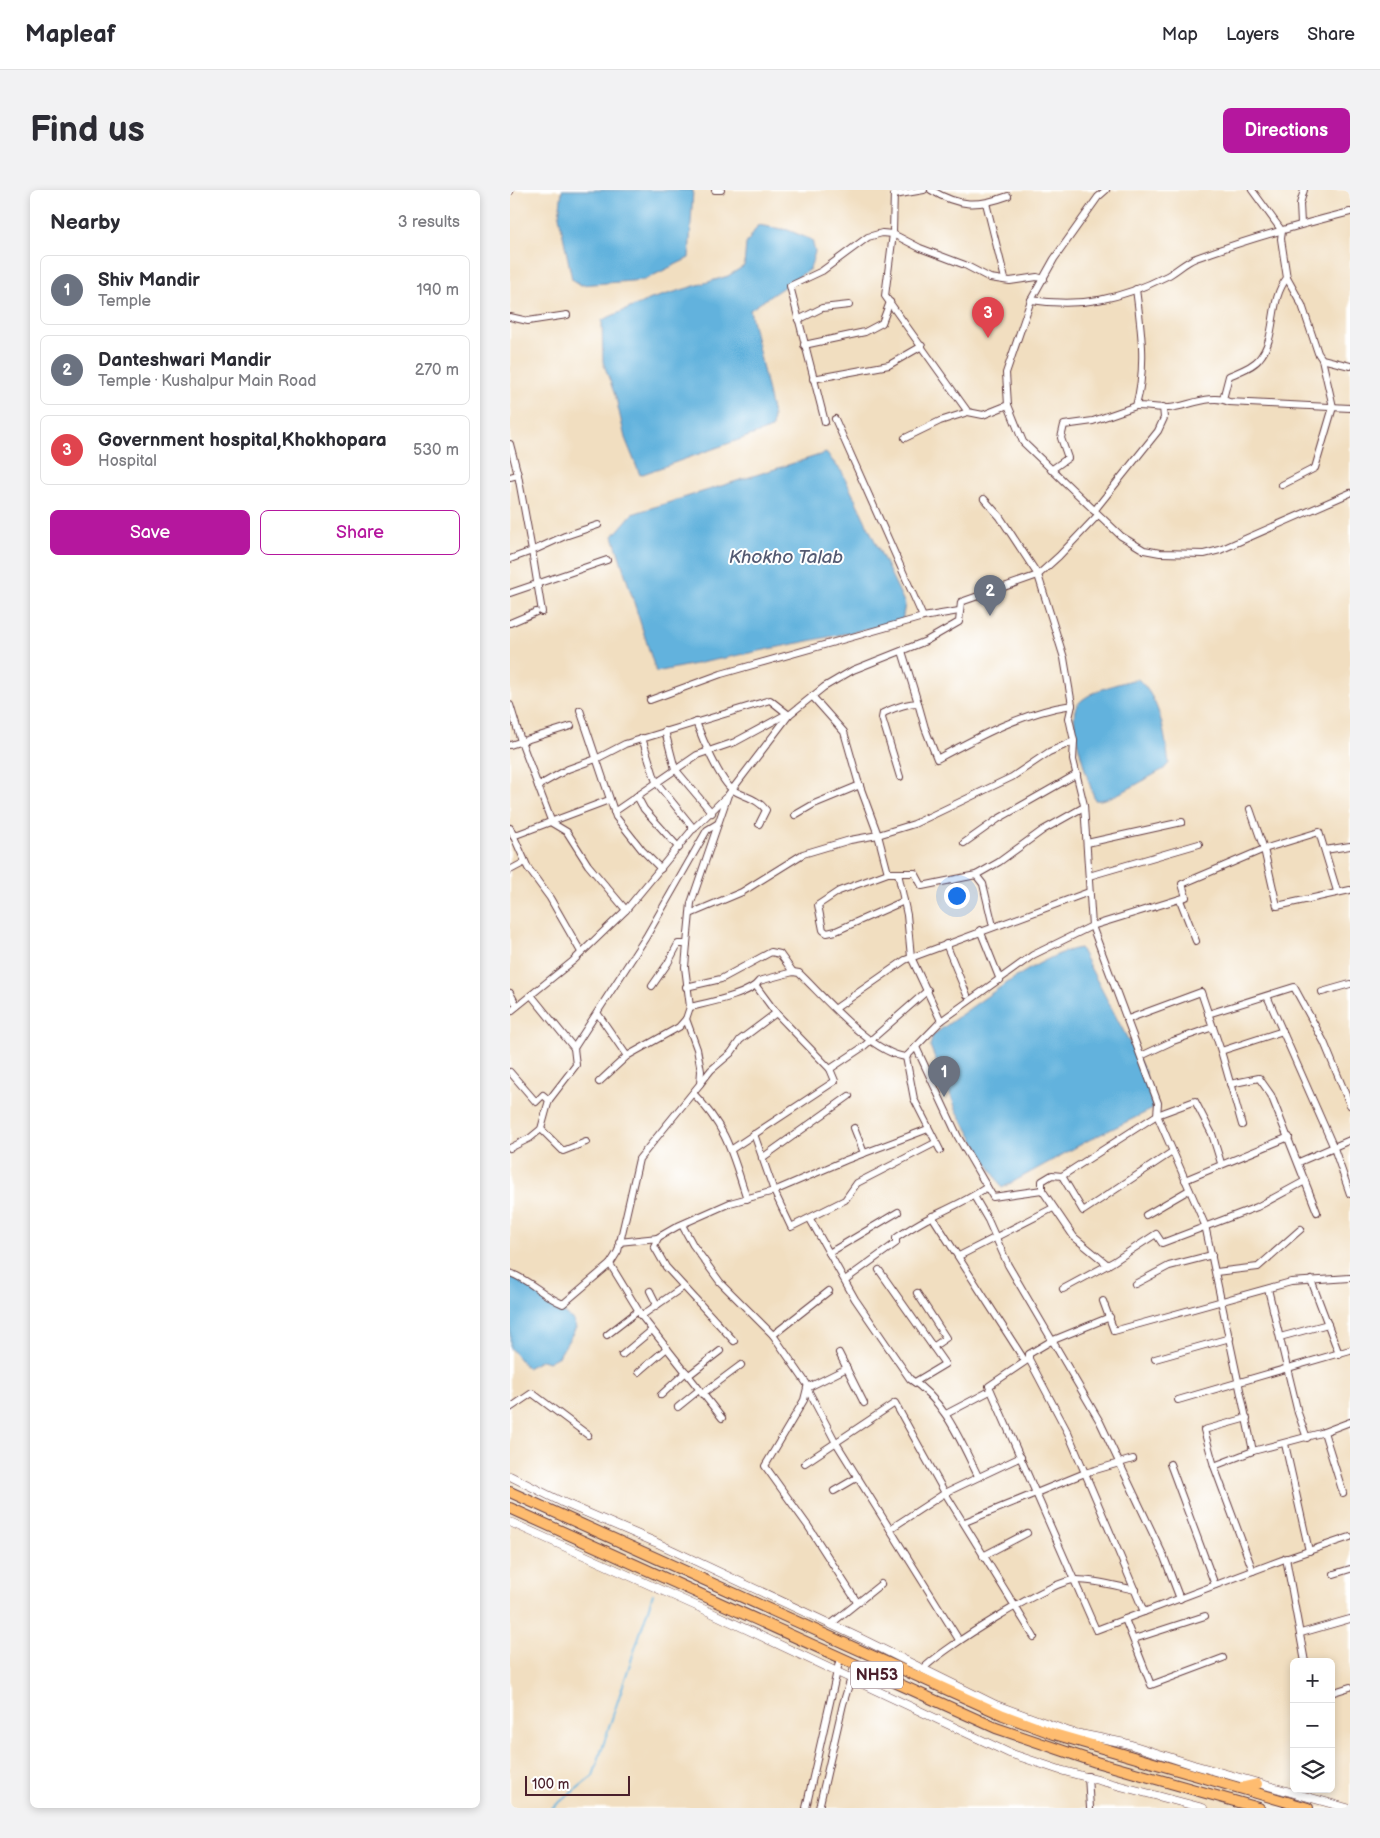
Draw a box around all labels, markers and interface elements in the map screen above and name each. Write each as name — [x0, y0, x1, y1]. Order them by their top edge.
text: Mapleaf — [25, 20, 116, 49]
text: Map — [1162, 24, 1198, 45]
text: Layers — [1226, 24, 1279, 45]
text: Share — [1307, 24, 1355, 45]
button: Directions — [1223, 108, 1350, 153]
text: Find us — [30, 109, 145, 152]
text: Nearby — [50, 210, 120, 235]
text: 3 results — [398, 213, 460, 232]
text: Shiv Mandir — [98, 269, 200, 292]
text: 1 — [64, 281, 70, 300]
text: 190 m — [417, 281, 459, 300]
text: Temple — [98, 292, 151, 311]
pin: 3 — [972, 297, 1004, 338]
text: Danteshwari Mandir — [98, 349, 271, 372]
text: 2 — [62, 361, 72, 380]
text: 270 m — [415, 361, 459, 380]
text: Temple · Kushalpur Main Road — [98, 372, 316, 391]
text: Government hospital,Khokhopara — [98, 429, 387, 452]
text: 3 — [62, 441, 72, 460]
text: 530 m — [413, 441, 459, 460]
text: Hospital — [98, 452, 157, 471]
button: Save — [50, 510, 250, 555]
button: Share — [260, 510, 460, 555]
water label: Khokho Talab — [729, 546, 843, 569]
pin: 2 — [974, 575, 1006, 616]
your location — [944, 883, 970, 909]
pin: 1 — [928, 1056, 960, 1097]
map controls — [1290, 1658, 1335, 1793]
button: + — [1290, 1658, 1335, 1703]
road number: NH53 — [851, 1662, 903, 1688]
button: − — [1290, 1703, 1335, 1748]
button: layers — [1290, 1748, 1335, 1793]
scale bar — [525, 1773, 630, 1796]
text: 100 m — [532, 1776, 569, 1793]

